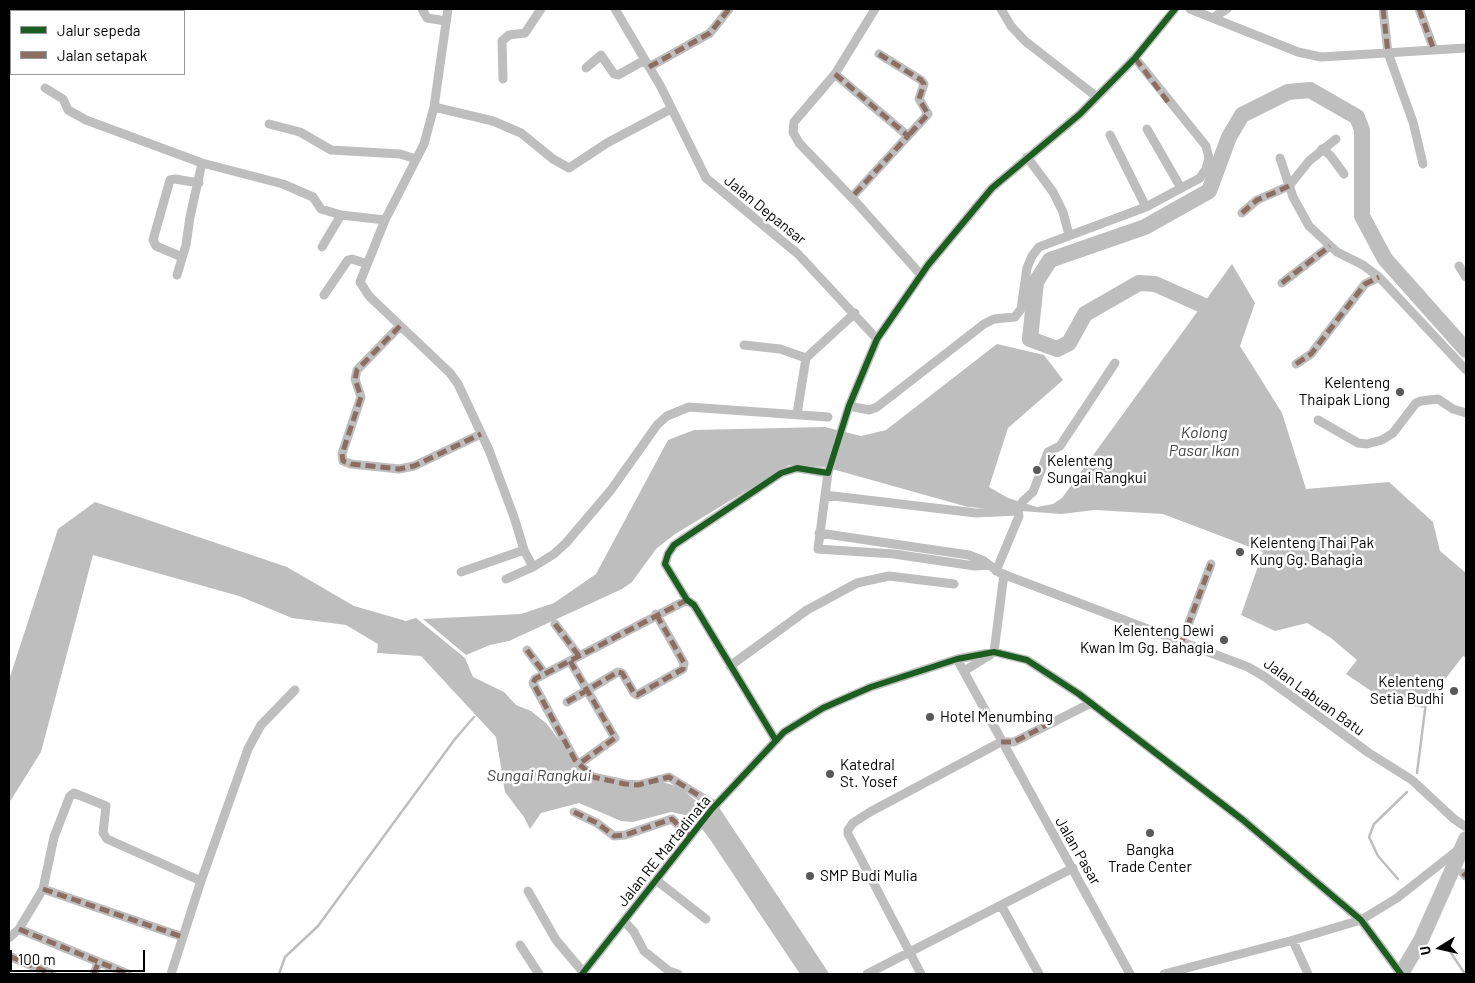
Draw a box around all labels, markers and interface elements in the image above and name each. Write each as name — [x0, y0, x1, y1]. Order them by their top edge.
legend — [10, 10, 185, 75]
text: Jalur sepeda — [57, 21, 141, 39]
text: Jalan setapak — [57, 46, 147, 64]
street label: Jalan Depansar — [720, 171, 810, 249]
place label: Kelenteng Thaipak Liong — [1299, 374, 1390, 409]
marker: Kelenteng Thaipak Liong — [1394, 386, 1406, 398]
water label: Kolong Pasar Ikan — [1169, 423, 1239, 461]
place label: Kelenteng Sungai Rangkui — [1047, 452, 1147, 487]
marker: Kelenteng Sungai Rangkui — [1031, 464, 1043, 476]
place label: Kelenteng Thai Pak Kung Gg. Bahagia — [1250, 534, 1374, 569]
marker: Kelenteng Thai Pak Kung Gg. Bahagia — [1234, 546, 1246, 558]
place label: Kelenteng Dewi Kwan Im Gg. Bahagia — [1080, 622, 1214, 657]
marker: Kelenteng Dewi Kwan Im Gg. Bahagia — [1218, 634, 1230, 646]
street label: Jalan Labuan Batu — [1260, 654, 1368, 740]
place label: Kelenteng Setia Budhi — [1370, 673, 1444, 708]
marker: Kelenteng Setia Budhi — [1448, 685, 1460, 697]
place label: Hotel Menumbing — [940, 708, 1053, 726]
marker: Hotel Menumbing — [924, 711, 936, 723]
place label: Katedral St. Yosef — [840, 756, 898, 791]
water label: Sungai Rangkui — [487, 766, 591, 786]
marker: Katedral St. Yosef — [824, 768, 836, 780]
street label: Jalan RE Martadinata — [614, 792, 714, 910]
street label: Jalan Pasar — [1051, 814, 1105, 888]
marker: Bangka Trade Center — [1144, 827, 1156, 839]
place label: Bangka Trade Center — [1108, 841, 1192, 876]
place label: SMP Budi Mulia — [820, 867, 917, 885]
marker: SMP Budi Mulia — [804, 870, 816, 882]
north arrow — [1415, 923, 1465, 973]
scale bar — [12, 940, 148, 972]
text: U — [1416, 945, 1434, 957]
text: 100 m — [18, 950, 56, 968]

